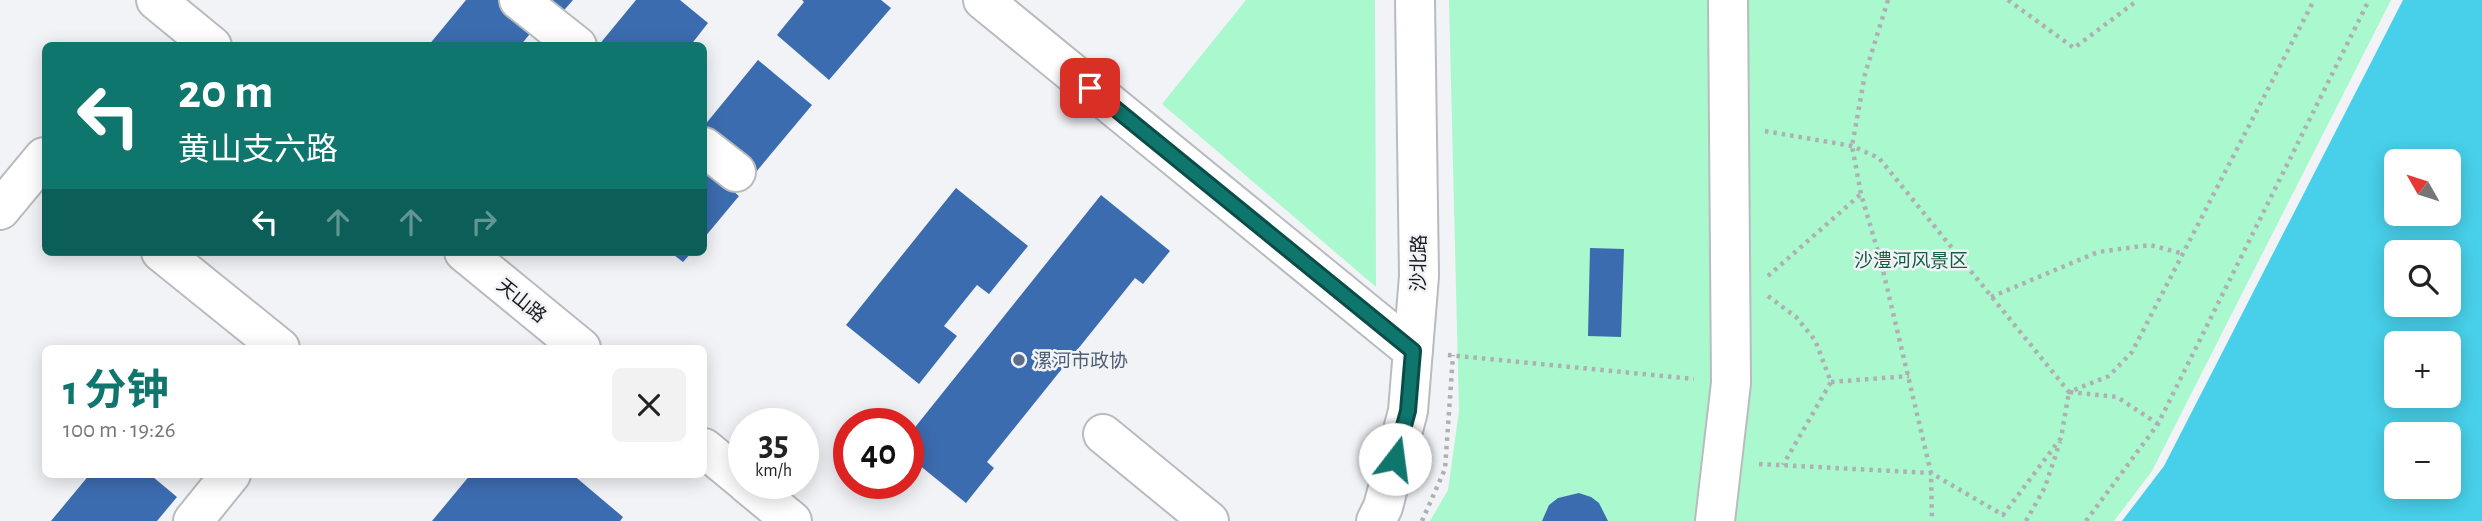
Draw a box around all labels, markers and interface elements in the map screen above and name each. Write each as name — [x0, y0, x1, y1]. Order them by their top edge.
pin — [1060, 58, 1120, 118]
text: 20 m — [178, 68, 274, 117]
icon: arrive — [1071, 69, 1109, 107]
icon: left — [63, 70, 154, 161]
text: 黄山支六路 — [178, 134, 338, 166]
north arrow — [2384, 149, 2460, 226]
map controls — [2384, 149, 2461, 499]
icon: left — [246, 203, 284, 241]
icon: ahead — [319, 203, 357, 241]
icon: ahead — [392, 203, 430, 241]
icon: right — [465, 203, 503, 241]
street label: 沙北路 — [1409, 234, 1429, 292]
button: search — [2384, 240, 2461, 317]
park label: 沙澧河风景区 — [1854, 250, 1968, 271]
street label: 天山路 — [493, 275, 550, 326]
button: + — [2384, 331, 2461, 408]
place label: 漯河市政协 — [1033, 350, 1128, 371]
marker: 漯河市政协 — [1011, 352, 1027, 368]
button: close — [612, 368, 686, 442]
text: 1 分钟 — [63, 370, 168, 412]
speed limit sign: 40 — [833, 408, 924, 499]
text: 100 m · 19:26 — [63, 419, 176, 442]
position arrow — [1358, 422, 1432, 496]
button: − — [2384, 422, 2461, 499]
text: 35 — [758, 427, 789, 462]
text: km/h — [755, 462, 792, 480]

